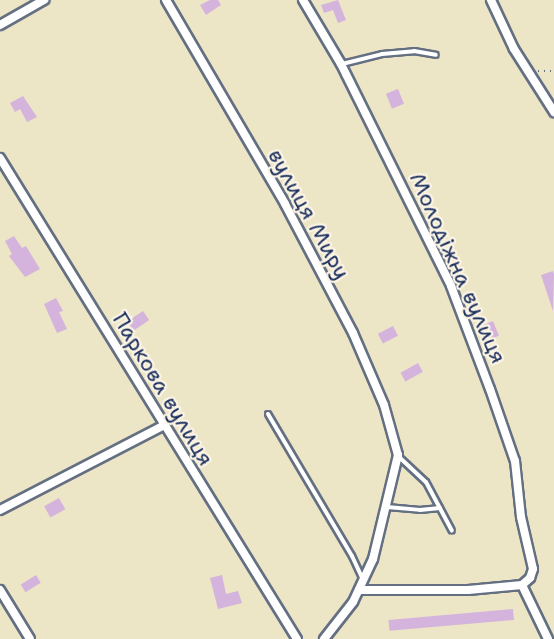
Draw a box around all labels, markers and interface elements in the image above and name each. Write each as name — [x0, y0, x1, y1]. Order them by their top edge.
street label: вулиця Миру — [262, 144, 356, 284]
street label: Молодіжна вулиця — [404, 169, 512, 367]
street label: Паркова вулиця — [107, 307, 219, 471]

